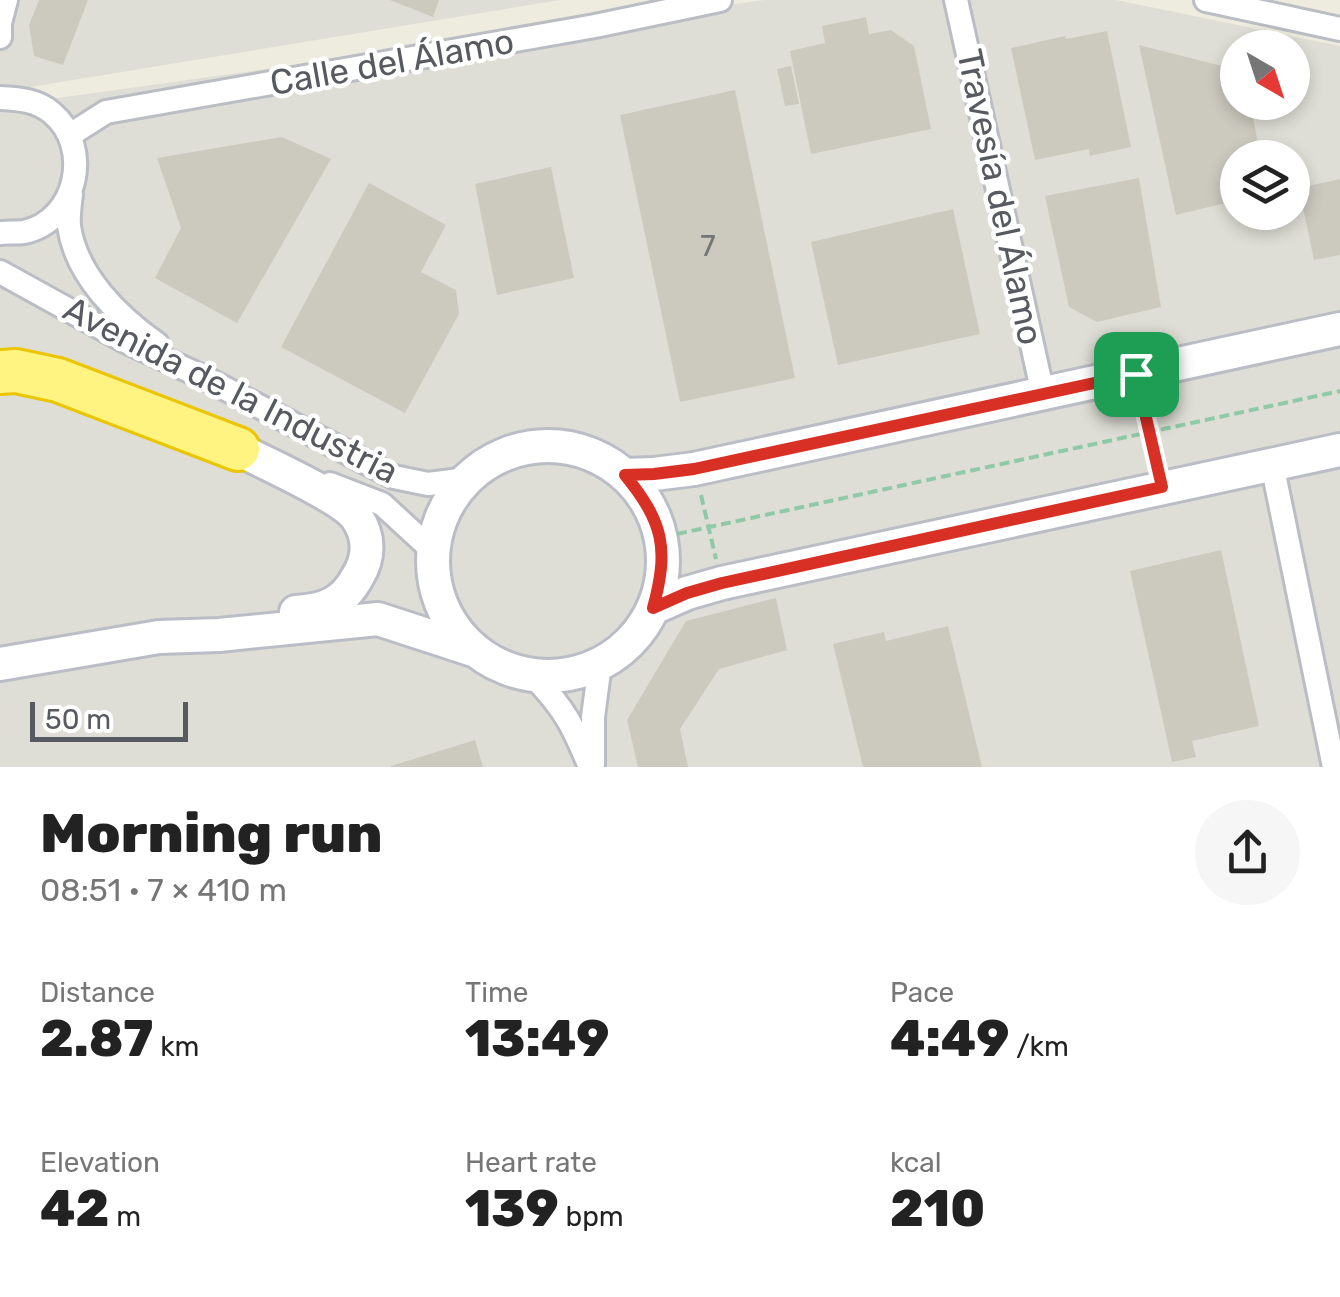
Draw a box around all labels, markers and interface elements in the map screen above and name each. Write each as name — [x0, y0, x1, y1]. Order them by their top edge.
street label: Calle del Álamo — [267, 20, 517, 104]
north arrow — [1220, 30, 1310, 120]
map controls — [1220, 30, 1310, 230]
street label: Travesía del Álamo — [948, 45, 1052, 349]
button: layers — [1220, 140, 1310, 230]
house number: 7 — [700, 228, 716, 264]
street label: Avenida de la Industria — [57, 287, 405, 493]
pin — [1094, 332, 1179, 417]
icon: arrive — [1109, 347, 1164, 402]
scale bar — [30, 697, 188, 741]
text: 50 m — [45, 703, 111, 736]
button: share — [1195, 800, 1300, 905]
text: Morning run — [40, 801, 382, 866]
text: 08:51 · 7 × 410 m — [40, 871, 287, 909]
text: Distance — [40, 976, 155, 1009]
text: Time — [465, 976, 528, 1009]
text: Pace — [890, 976, 954, 1009]
text: 2.87 — [40, 1009, 153, 1069]
text: 13:49 — [465, 1009, 609, 1069]
text: 4:49 — [890, 1009, 1009, 1069]
text: km — [153, 1030, 200, 1063]
text: /km — [1009, 1030, 1069, 1063]
text: Elevation — [40, 1146, 160, 1179]
text: Heart rate — [465, 1146, 597, 1179]
text: kcal — [890, 1146, 941, 1179]
text: 42 — [40, 1179, 109, 1239]
text: 139 — [465, 1179, 559, 1239]
text: 210 — [890, 1179, 985, 1239]
text: m — [109, 1200, 141, 1233]
text: bpm — [559, 1200, 624, 1233]

